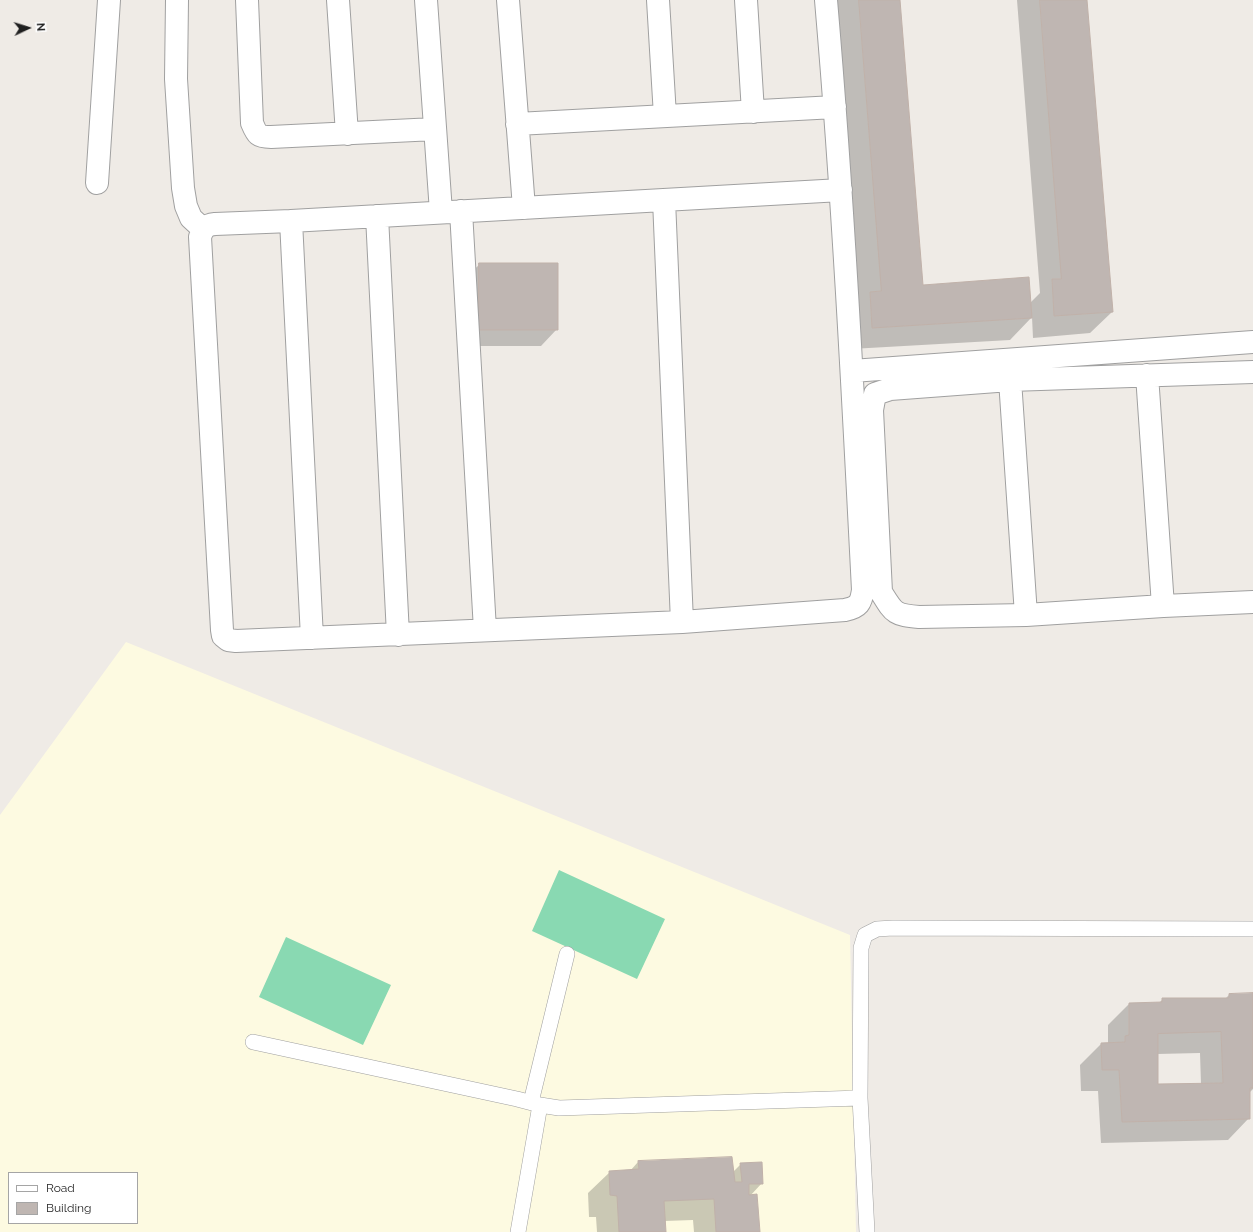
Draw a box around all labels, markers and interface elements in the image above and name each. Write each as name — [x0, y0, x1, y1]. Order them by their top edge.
north arrow — [8, 8, 48, 48]
text: N — [34, 22, 47, 32]
legend — [8, 1172, 138, 1224]
text: Road — [46, 1181, 75, 1195]
text: Building — [46, 1201, 92, 1215]

